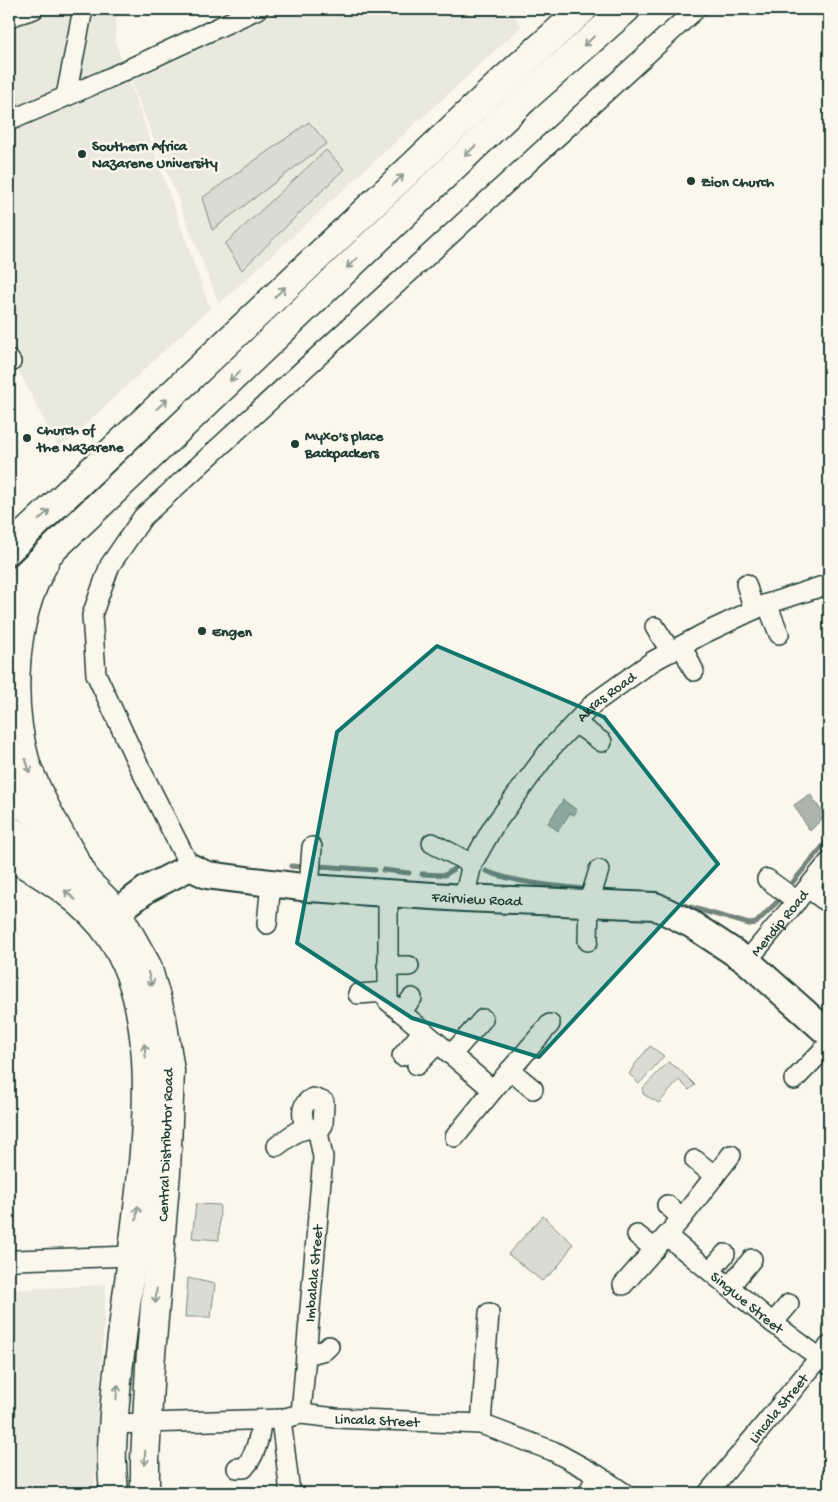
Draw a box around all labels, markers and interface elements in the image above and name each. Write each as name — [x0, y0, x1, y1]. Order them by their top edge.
one-way arrow — [583, 35, 596, 47]
place label: Southern Africa Nazarene University — [92, 138, 218, 173]
one-way arrow — [463, 145, 476, 157]
marker: Southern Africa Nazarene University — [76, 148, 88, 160]
one-way arrow — [392, 174, 405, 186]
place label: Zion Church — [701, 174, 774, 192]
marker: Zion Church — [685, 175, 697, 187]
one-way arrow — [346, 257, 359, 269]
one-way arrow — [274, 286, 287, 298]
one-way arrow — [228, 370, 241, 382]
one-way arrow — [156, 398, 169, 410]
place label: Church of the Nazarene — [35, 422, 125, 457]
place label: Myxo's place Backpackers — [304, 428, 384, 463]
marker: Church of the Nazarene — [21, 432, 33, 444]
marker: Myxo's place Backpackers — [289, 438, 301, 450]
one-way arrow — [38, 509, 51, 521]
place label: Engen — [212, 624, 253, 642]
marker: Engen — [196, 625, 208, 637]
street label: Akras Road — [574, 668, 641, 727]
one-way arrow — [23, 758, 33, 774]
street label: Mendip Road — [748, 886, 814, 961]
one-way arrow — [64, 889, 77, 900]
street label: Fairview Road — [430, 889, 524, 911]
one-way arrow — [146, 971, 156, 987]
one-way arrow — [140, 1044, 150, 1060]
street label: Central Distributor Road — [155, 1067, 179, 1222]
one-way arrow — [132, 1206, 142, 1222]
street label: Imbalala Street — [302, 1223, 328, 1323]
street label: Singwe Street — [706, 1268, 788, 1340]
one-way arrow — [151, 1288, 161, 1304]
street label: Lincala Street — [746, 1370, 814, 1448]
one-way arrow — [112, 1385, 122, 1401]
street label: Lincala Street — [334, 1411, 421, 1433]
one-way arrow — [141, 1450, 150, 1466]

